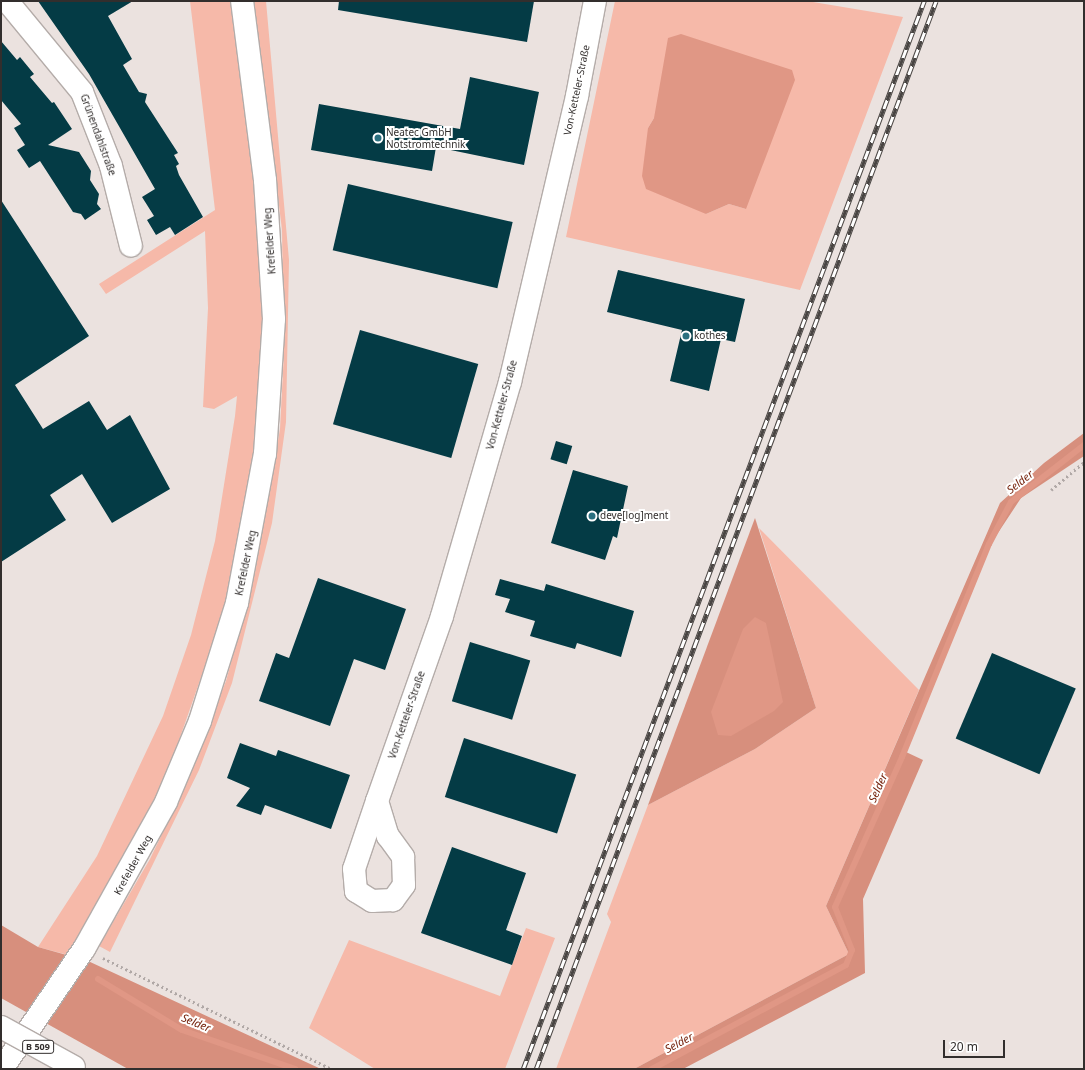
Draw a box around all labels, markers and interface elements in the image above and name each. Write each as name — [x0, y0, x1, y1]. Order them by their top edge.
street label: Von-Ketteler-Straße — [562, 44, 592, 136]
street label: Grünendahlstraße — [78, 93, 118, 177]
place label: Neatec GmbH Notstromtechnik — [386, 126, 465, 150]
marker: Neatec GmbH Notstromtechnik — [373, 133, 383, 143]
street label: Krefelder Weg — [262, 207, 278, 275]
place label: kothes — [694, 330, 726, 342]
marker: kothes — [681, 331, 691, 341]
street label: Von-Ketteler-Straße — [484, 359, 520, 451]
water label: Selder — [1004, 468, 1036, 496]
place label: deve[log]ment — [600, 510, 668, 522]
marker: deve[log]ment — [587, 511, 597, 521]
street label: Krefelder Weg — [233, 529, 259, 597]
street label: Von-Ketteler-Straße — [386, 670, 428, 760]
water label: Selder — [866, 772, 890, 804]
street label: Krefelder Weg — [112, 833, 154, 897]
water label: Selder — [180, 1011, 212, 1035]
water label: Selder — [663, 1030, 695, 1056]
scale bar — [945, 1032, 1007, 1058]
text: 20 m — [950, 1038, 978, 1055]
road number: B 509 — [22, 1040, 54, 1054]

